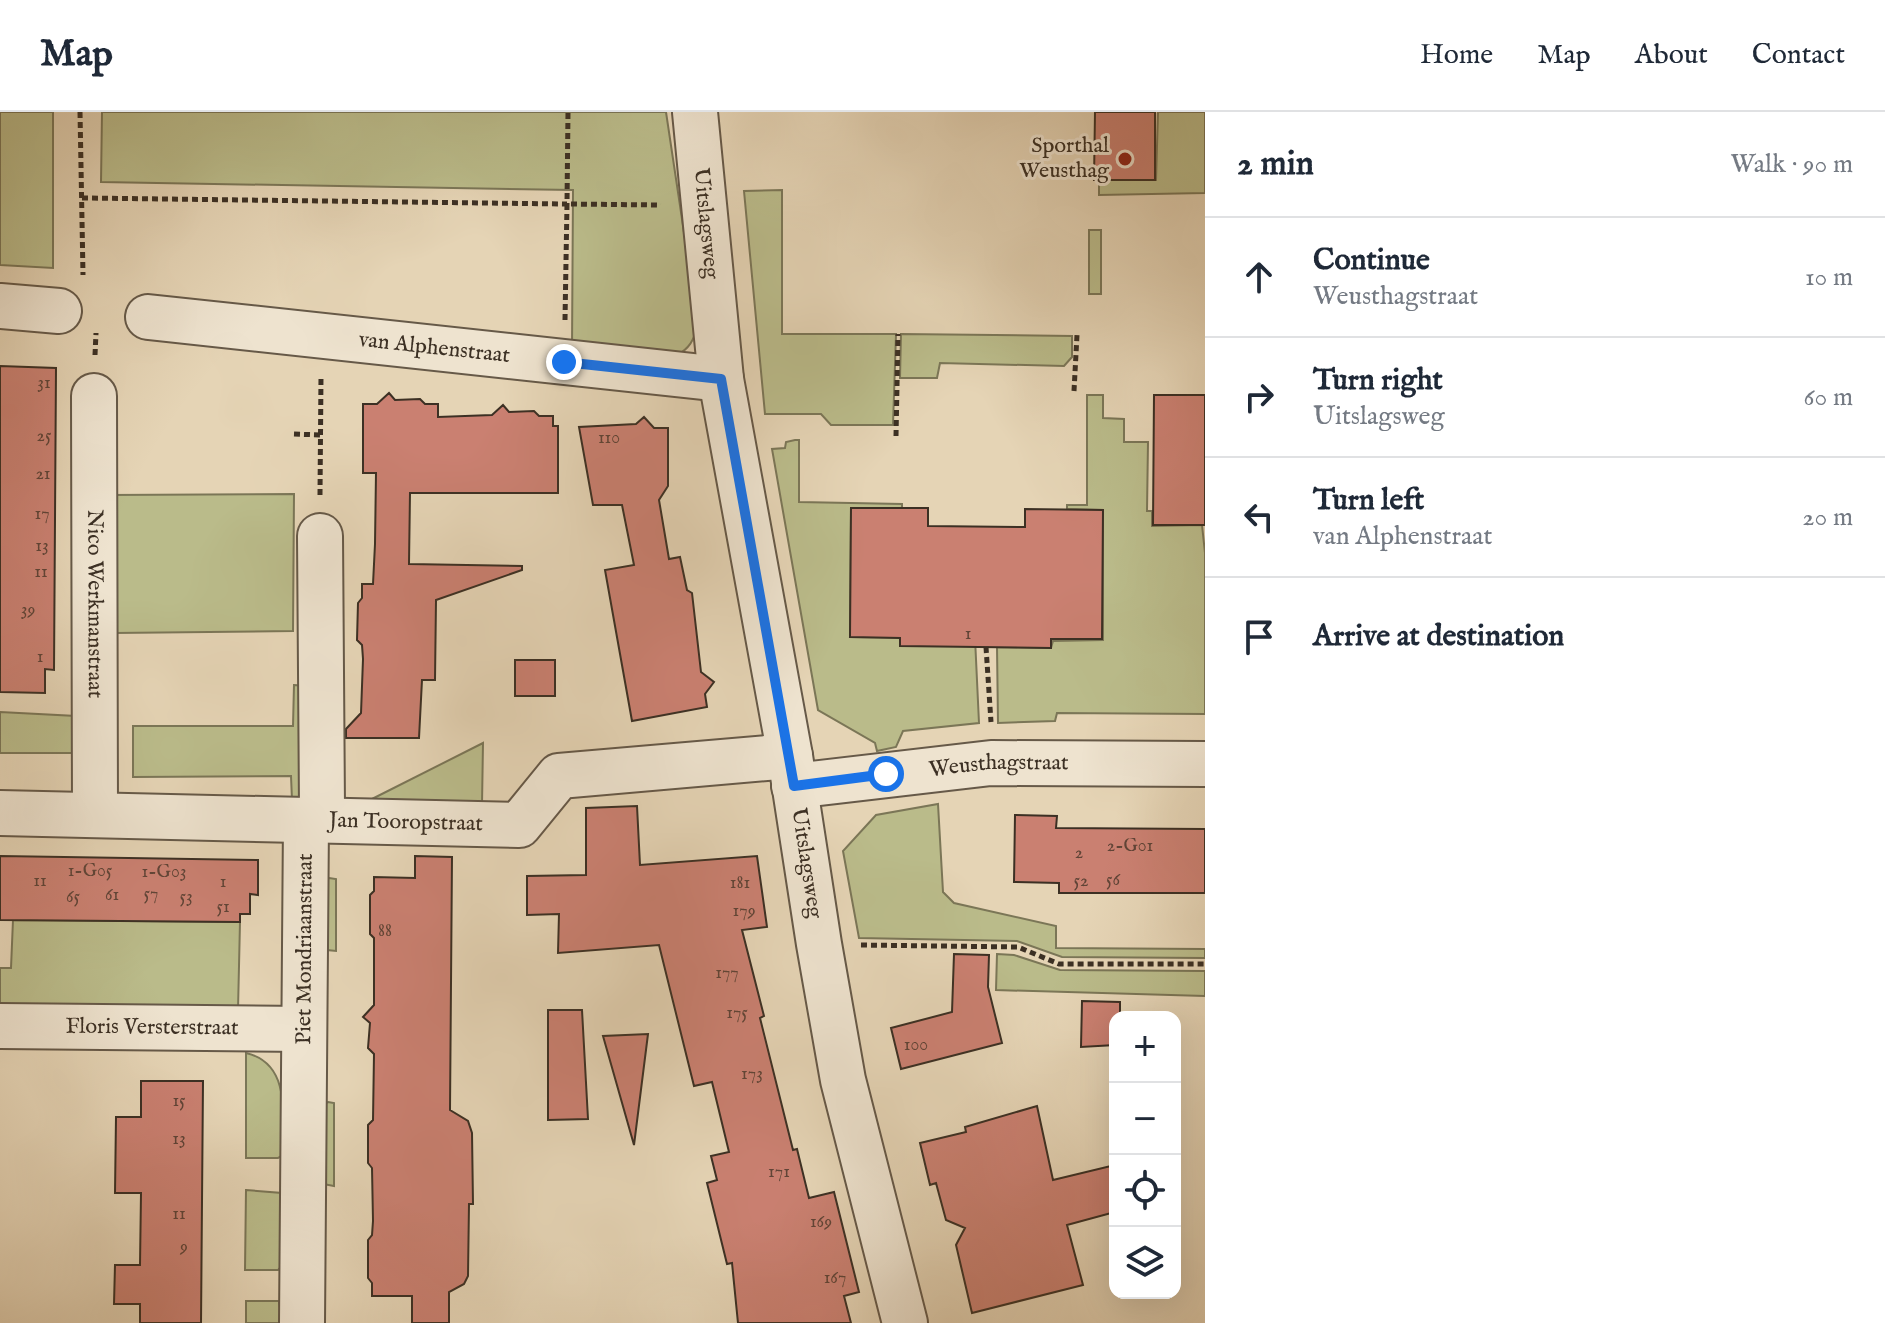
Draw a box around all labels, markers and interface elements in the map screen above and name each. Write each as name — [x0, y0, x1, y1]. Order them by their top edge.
text: Map — [40, 31, 113, 79]
text: Home — [1420, 38, 1493, 73]
text: Map — [1537, 38, 1591, 73]
text: About — [1635, 38, 1708, 73]
text: Contact — [1752, 38, 1845, 73]
place label: Sporthal Weusthag — [1019, 132, 1110, 185]
text: 2 min — [1237, 143, 1314, 186]
text: Walk · 90 m — [1731, 148, 1853, 181]
marker: Sporthal Weusthag — [1116, 150, 1134, 168]
street label: Uitslagsweg — [687, 167, 725, 281]
text: Continue — [1313, 242, 1430, 280]
icon: ahead — [1237, 255, 1281, 299]
text: 10 m — [1805, 261, 1853, 294]
text: Weusthagstraat — [1313, 280, 1478, 313]
street label: van Alphenstraat — [357, 326, 512, 370]
route end — [546, 344, 582, 380]
text: Turn right — [1313, 362, 1443, 400]
house number: 31 — [37, 372, 51, 395]
icon: right — [1237, 375, 1281, 419]
text: 60 m — [1804, 381, 1853, 414]
text: Uitslagsweg — [1313, 400, 1445, 433]
house number: 25 — [37, 425, 52, 448]
house number: 110 — [598, 427, 620, 450]
house number: 21 — [35, 463, 51, 486]
text: Turn left — [1313, 482, 1424, 520]
icon: left — [1237, 495, 1281, 539]
text: 20 m — [1802, 501, 1853, 534]
house number: 17 — [34, 503, 50, 526]
street label: Nico Werkmanstraat — [80, 510, 109, 699]
text: van Alphenstraat — [1313, 520, 1492, 553]
house number: 13 — [35, 535, 49, 558]
house number: 11 — [34, 561, 48, 584]
house number: 39 — [21, 599, 35, 622]
icon: arrive — [1237, 615, 1281, 659]
text: Arrive at destination — [1313, 618, 1564, 656]
house number: 1 — [965, 623, 971, 646]
house number: 1 — [37, 646, 43, 669]
street label: Weusthagstraat — [928, 749, 1069, 784]
route start — [868, 756, 904, 792]
street label: Uitslagsweg — [784, 806, 829, 921]
street label: Jan Tooropstraat — [326, 807, 484, 838]
house number: 2-G01 — [1107, 835, 1153, 858]
house number: 2 — [1075, 842, 1083, 865]
street label: Piet Mondriaanstraat — [290, 853, 320, 1045]
house number: 1-G05 — [68, 860, 113, 883]
house number: 1-G03 — [142, 861, 186, 884]
house number: 56 — [1106, 869, 1120, 892]
house number: 11 — [33, 870, 47, 893]
house number: 52 — [1074, 870, 1088, 893]
house number: 1 — [220, 871, 226, 894]
house number: 181 — [730, 872, 750, 895]
house number: 57 — [144, 883, 158, 906]
house number: 61 — [105, 884, 119, 907]
house number: 65 — [66, 886, 81, 909]
house number: 53 — [179, 886, 193, 909]
house number: 51 — [216, 896, 230, 919]
house number: 179 — [733, 900, 755, 923]
house number: 88 — [378, 920, 392, 943]
house number: 177 — [715, 962, 739, 985]
house number: 175 — [726, 1002, 748, 1025]
map controls — [1109, 1011, 1181, 1299]
button: + — [1109, 1011, 1181, 1083]
street label: Floris Versterstraat — [65, 1013, 239, 1042]
house number: 100 — [904, 1034, 928, 1057]
house number: 173 — [741, 1063, 763, 1086]
button: − — [1109, 1083, 1181, 1155]
house number: 15 — [172, 1090, 186, 1113]
house number: 13 — [172, 1128, 186, 1151]
button: locate — [1109, 1155, 1181, 1227]
house number: 171 — [768, 1161, 790, 1184]
house number: 11 — [172, 1203, 186, 1226]
house number: 169 — [810, 1211, 832, 1234]
button: layers — [1109, 1227, 1181, 1299]
house number: 9 — [179, 1236, 188, 1259]
house number: 167 — [824, 1267, 846, 1290]

